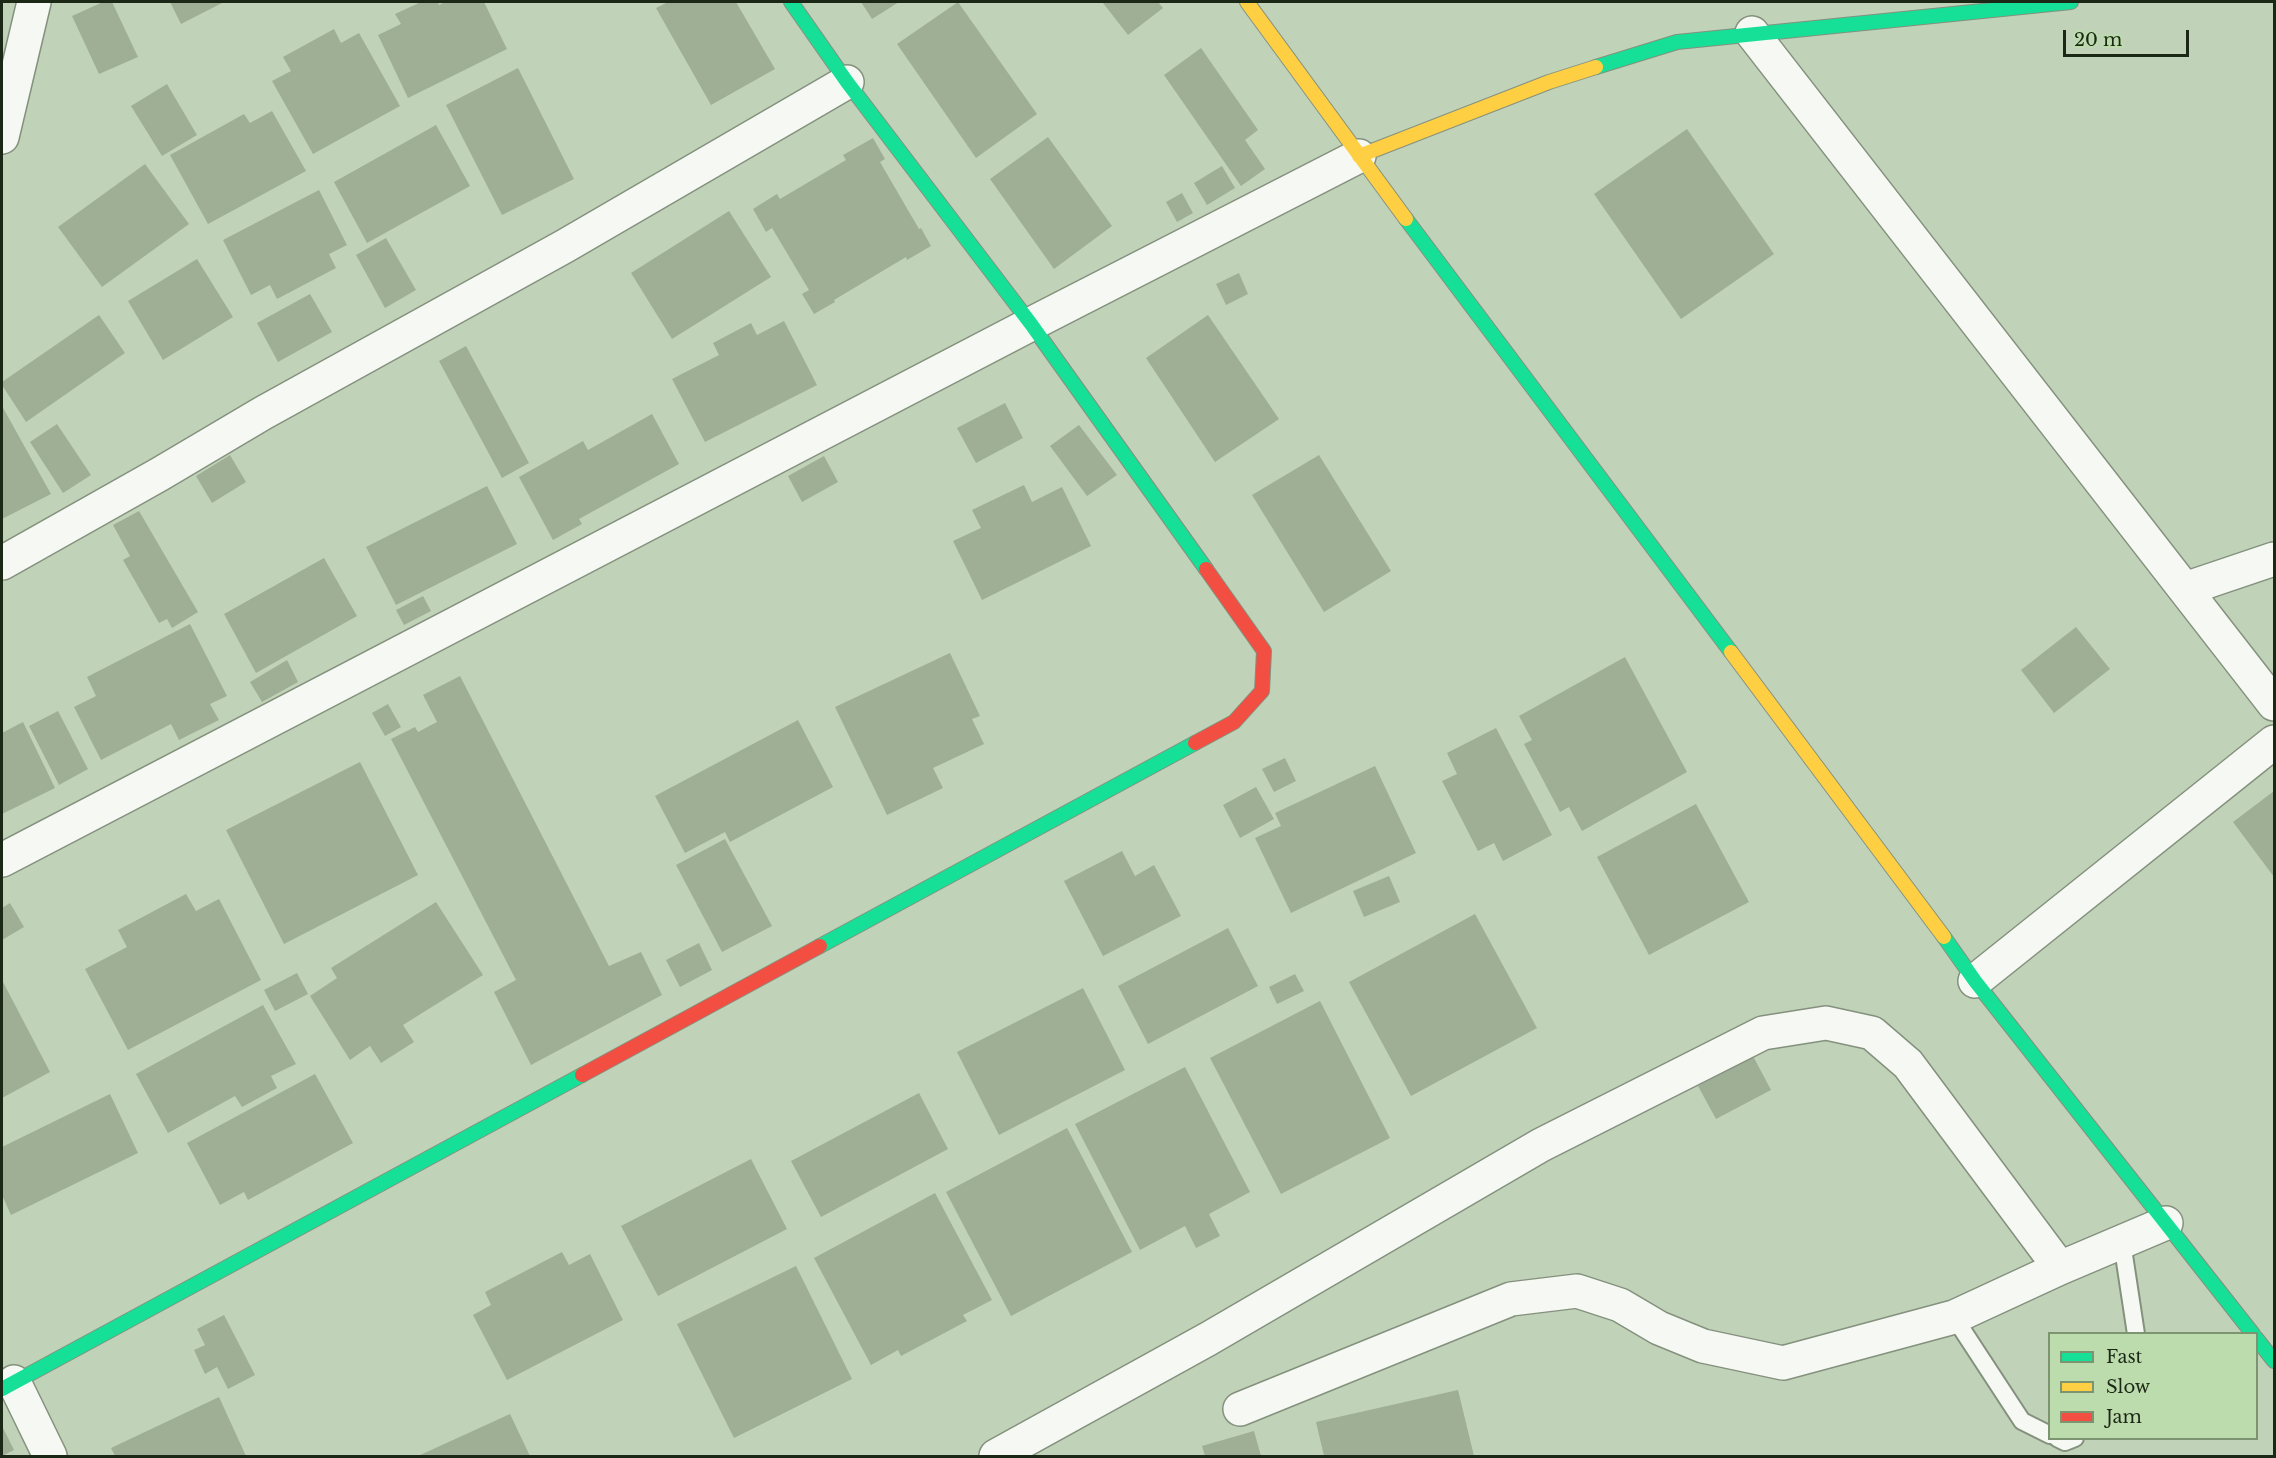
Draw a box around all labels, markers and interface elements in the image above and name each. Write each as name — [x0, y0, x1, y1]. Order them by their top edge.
scale bar — [2066, 18, 2192, 56]
text: 20 m — [2074, 29, 2122, 51]
legend — [2048, 1332, 2258, 1440]
text: Fast — [2106, 1346, 2142, 1368]
text: Slow — [2106, 1376, 2150, 1398]
text: Jam — [2106, 1406, 2142, 1428]

